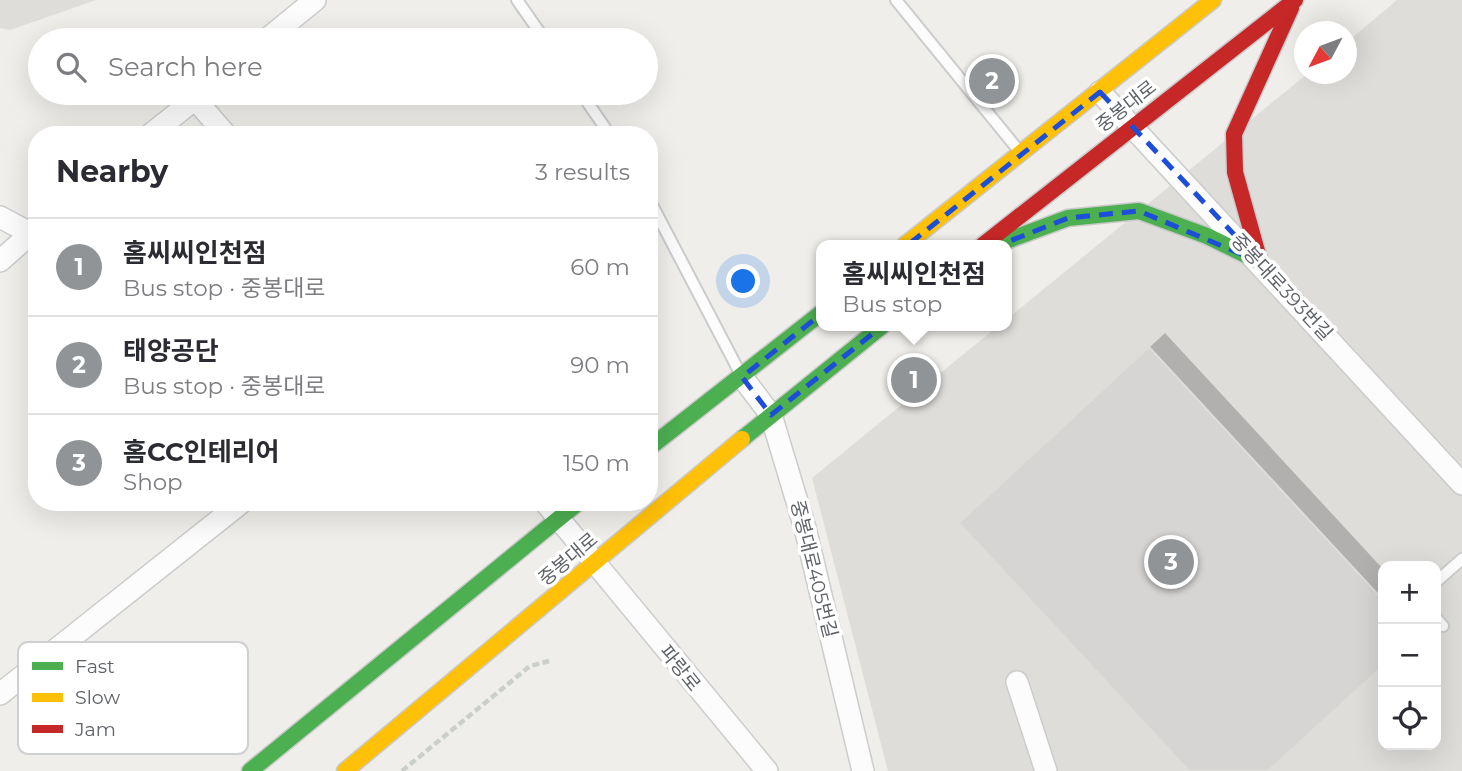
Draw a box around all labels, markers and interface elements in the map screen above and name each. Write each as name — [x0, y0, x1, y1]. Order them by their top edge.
north arrow — [1294, 21, 1357, 84]
search box — [28, 28, 658, 105]
icon: search — [52, 48, 90, 86]
text: Search here — [108, 51, 263, 83]
pin: 2 — [969, 55, 1015, 107]
street label: 중봉대로 — [1091, 75, 1161, 137]
text: Nearby — [56, 153, 168, 190]
text: 3 results — [535, 158, 630, 186]
street label: 중봉대로393번길 — [1227, 229, 1337, 345]
text: 홈씨씨인천점 — [123, 237, 267, 269]
popup — [816, 240, 1012, 331]
text: 1 — [74, 253, 84, 281]
text: 60 m — [570, 253, 630, 281]
text: 홈씨씨인천점 — [842, 258, 986, 290]
your location — [726, 264, 760, 298]
text: Bus stop · 중봉대로 — [123, 274, 326, 302]
text: Bus stop — [842, 290, 942, 318]
text: 태양공단 — [123, 335, 219, 367]
text: 2 — [72, 351, 86, 379]
text: 90 m — [570, 351, 630, 379]
pin: 1 — [891, 354, 937, 406]
text: Bus stop · 중봉대로 — [123, 372, 326, 400]
text: 홈CC인테리어 — [123, 436, 279, 468]
text: 3 — [72, 449, 86, 477]
text: 150 m — [563, 449, 630, 477]
text: Shop — [123, 468, 183, 496]
street label: 중봉대로405번길 — [786, 498, 842, 640]
street label: 중봉대로 — [534, 528, 602, 590]
pin: 3 — [1148, 536, 1194, 588]
map controls — [1378, 561, 1441, 750]
button: + — [1378, 561, 1441, 624]
button: − — [1378, 624, 1441, 687]
street label: 파랑로 — [655, 640, 705, 696]
legend — [18, 642, 248, 754]
text: Fast — [75, 655, 115, 678]
text: Slow — [75, 686, 120, 709]
button: locate — [1378, 687, 1441, 750]
text: Jam — [74, 718, 116, 741]

